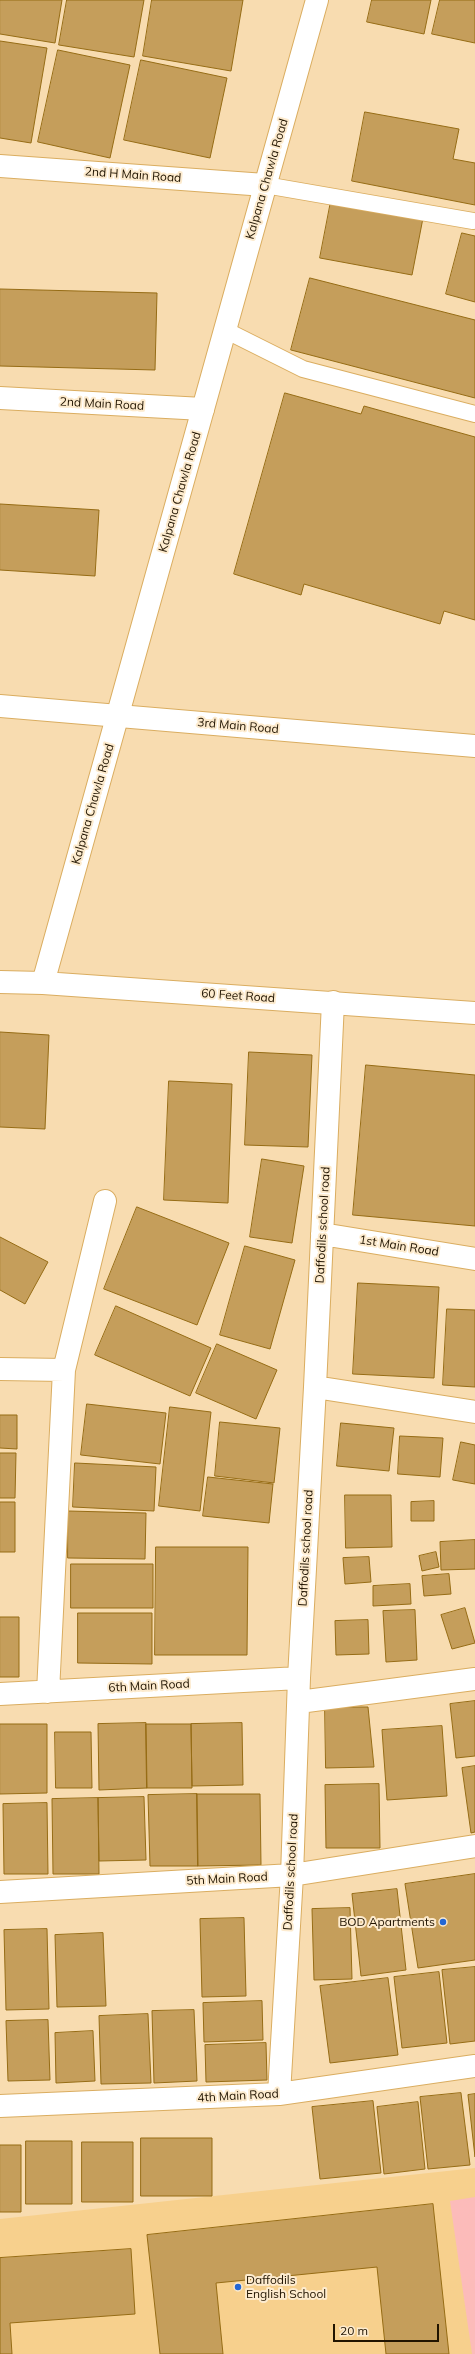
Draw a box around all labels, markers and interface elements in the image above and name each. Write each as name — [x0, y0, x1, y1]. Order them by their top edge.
street label: Kalpana Chawla Road — [243, 117, 291, 241]
street label: 2nd H Main Road — [84, 164, 182, 186]
street label: 2nd Main Road — [59, 395, 145, 413]
street label: Kalpana Chawla Road — [156, 430, 204, 554]
street label: 3rd Main Road — [197, 715, 279, 737]
street label: Kalpana Chawla Road — [69, 742, 117, 866]
street label: 60 Feet Road — [201, 986, 275, 1006]
street label: Daffodils school road — [313, 1166, 333, 1284]
street label: 1st Main Road — [358, 1233, 440, 1259]
street label: Daffodils school road — [296, 1489, 316, 1607]
street label: 6th Main Road — [108, 1677, 190, 1695]
street label: Daffodils school road — [281, 1813, 301, 1931]
street label: 5th Main Road — [186, 1870, 268, 1888]
place label: BOD Apartments — [339, 1915, 435, 1929]
marker: BOD Apartments — [438, 1917, 448, 1927]
street label: 4th Main Road — [197, 2087, 279, 2105]
place label: Daffodils English School — [246, 2273, 326, 2301]
marker: Daffodils English School — [233, 2282, 243, 2292]
scale bar — [335, 2316, 441, 2342]
text: 20 m — [340, 2323, 368, 2338]

